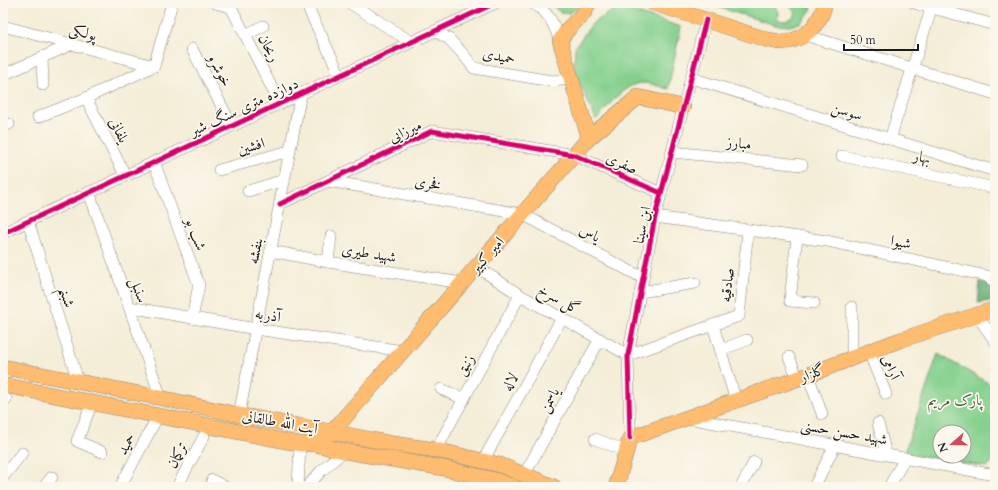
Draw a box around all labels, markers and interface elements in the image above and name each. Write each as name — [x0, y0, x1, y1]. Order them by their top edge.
street label: پولکی — [67, 19, 100, 47]
scale bar — [844, 26, 918, 52]
street label: ریحان — [254, 31, 284, 65]
text: 50 m — [850, 32, 877, 48]
street label: حمیدی — [481, 43, 517, 69]
street label: خوشرو — [202, 48, 237, 90]
street label: دوازده متری سنگ شیر — [185, 73, 302, 142]
street label: سوسن — [829, 97, 865, 125]
street label: یلفانی — [104, 114, 134, 147]
street label: میرزایی — [385, 115, 425, 147]
street label: مبارز — [724, 132, 752, 154]
street label: افشین — [235, 133, 267, 159]
street label: بهار — [909, 145, 933, 169]
street label: صفری — [603, 147, 641, 179]
street label: فخری — [413, 171, 443, 195]
street label: ابن سینا — [628, 204, 656, 246]
street label: شب بو — [180, 213, 211, 253]
street label: یاس — [576, 219, 605, 247]
street label: شیوا — [889, 230, 913, 254]
street label: امیر کبیر — [464, 232, 509, 279]
street label: بنفشه — [243, 236, 267, 266]
street label: شهید طیری — [340, 239, 398, 267]
street label: صادقیه — [715, 267, 739, 303]
street label: سنبل — [124, 275, 153, 306]
street label: گل سرخ — [533, 279, 584, 321]
street label: شبنم — [50, 284, 80, 311]
street label: آذربه — [254, 303, 284, 327]
street label: زنبق — [451, 351, 479, 379]
street label: آرامی — [877, 351, 906, 384]
street label: گلزار — [794, 359, 828, 388]
street label: لاله — [497, 369, 523, 395]
street label: یاسمن — [534, 383, 565, 416]
park label: پارک مریم — [928, 390, 983, 413]
street label: آیت الله طالقانی — [241, 404, 321, 439]
street label: شهید حسن حسنی — [799, 415, 889, 450]
north arrow — [932, 424, 972, 464]
street label: حمید — [112, 430, 140, 458]
street label: ترکمان — [162, 438, 192, 472]
text: N — [934, 440, 952, 454]

